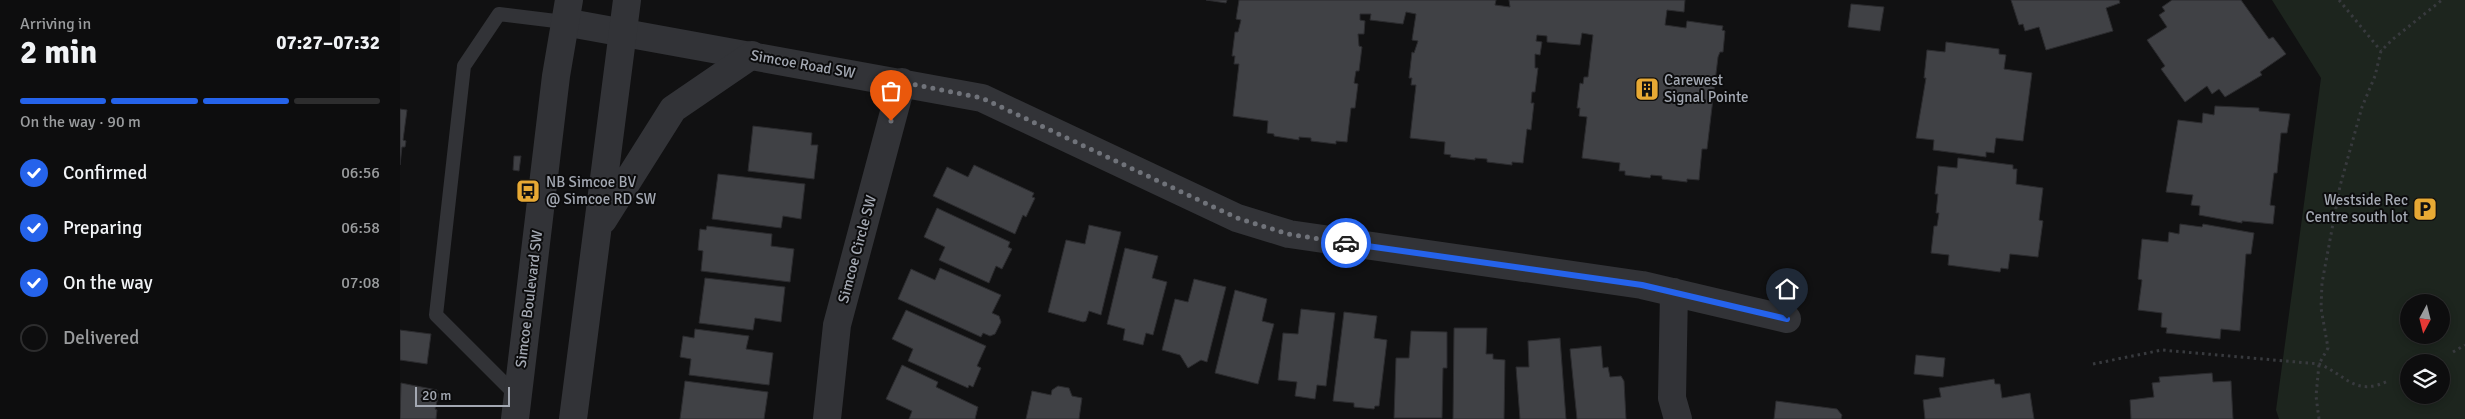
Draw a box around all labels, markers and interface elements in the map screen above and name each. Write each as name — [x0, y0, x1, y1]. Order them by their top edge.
text: Arriving in — [20, 14, 91, 34]
text: 07:27–07:32 — [276, 31, 380, 55]
text: 2 min — [20, 33, 97, 72]
street label: Simcoe Road SW — [749, 46, 857, 82]
pin — [870, 70, 912, 121]
place label: Carewest Signal Pointe — [1664, 71, 1749, 106]
building icon: Carewest Signal Pointe — [1634, 76, 1660, 102]
icon: bag — [877, 77, 905, 105]
text: On the way · 90 m — [20, 112, 141, 132]
icon: check — [20, 159, 48, 187]
text: Confirmed — [63, 161, 147, 185]
text: 06:56 — [341, 163, 380, 183]
place label: NB Simcoe BV @ Simcoe RD SW — [546, 173, 657, 208]
bus stop icon: NB Simcoe BV @ Simcoe RD SW — [515, 178, 541, 204]
place label: Westside Rec Centre south lot — [2306, 191, 2408, 226]
street label: Simcoe Circle SW — [834, 193, 880, 305]
parking icon: Westside Rec Centre south lot — [2412, 196, 2438, 222]
icon: check — [20, 214, 48, 242]
text: Preparing — [63, 216, 142, 240]
text: 06:58 — [341, 218, 380, 238]
courier — [1321, 218, 1371, 268]
street label: Simcoe Boulevard SW — [512, 229, 546, 369]
icon: car — [1332, 229, 1360, 257]
pin — [1766, 268, 1808, 319]
icon: check — [20, 269, 48, 297]
text: On the way — [63, 271, 153, 295]
text: 07:08 — [341, 273, 380, 293]
icon: home — [1773, 275, 1801, 303]
north arrow — [2400, 294, 2450, 344]
map controls — [2400, 294, 2450, 404]
text: Delivered — [63, 326, 139, 350]
button: layers — [2400, 354, 2450, 404]
scale bar — [415, 384, 510, 407]
text: 20 m — [422, 387, 451, 404]

